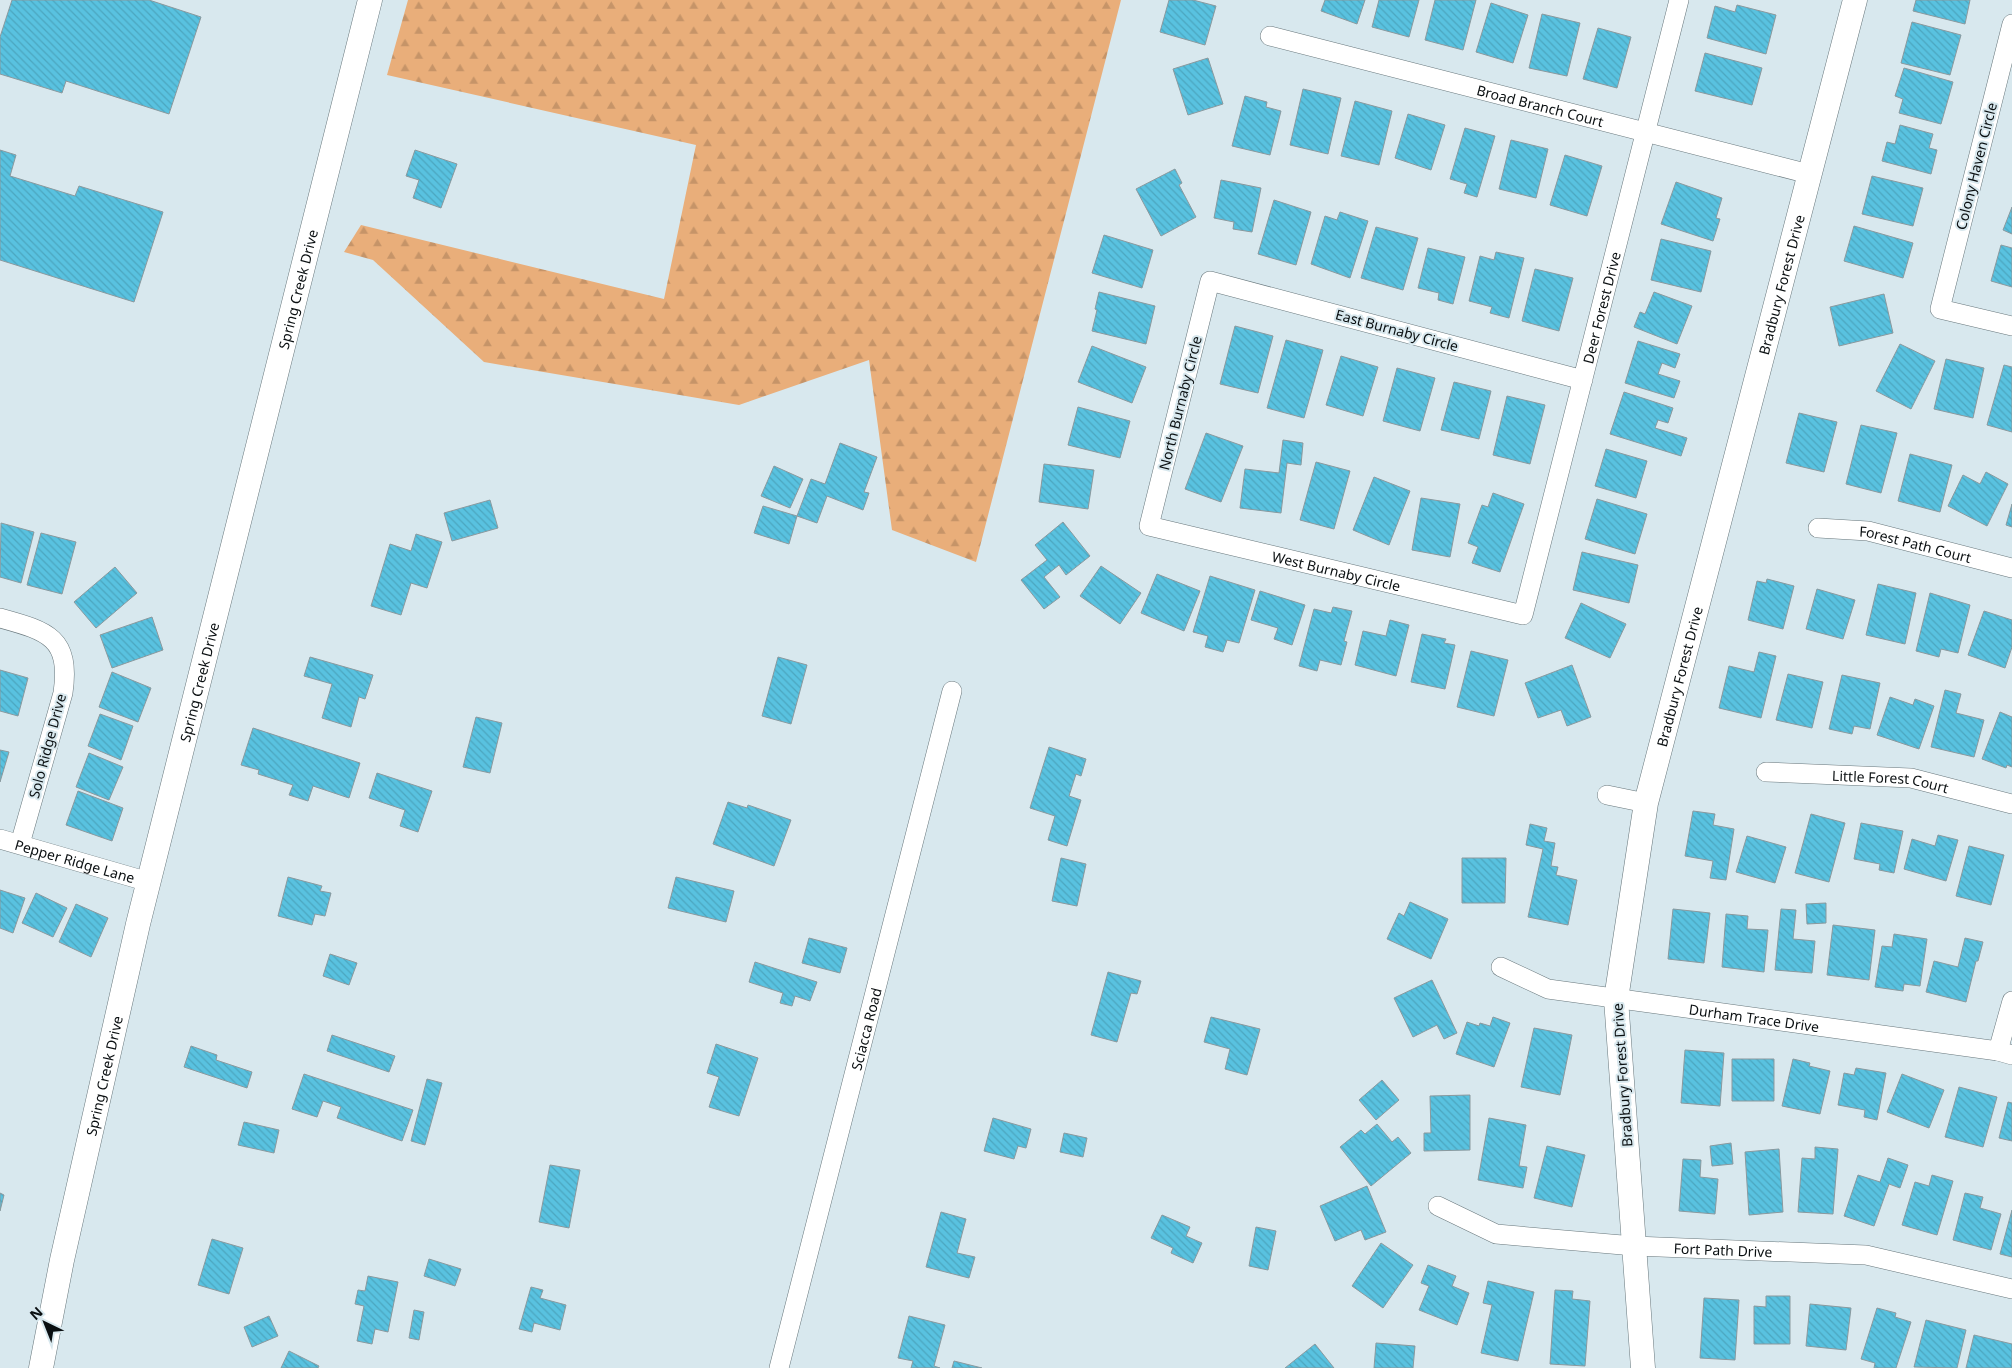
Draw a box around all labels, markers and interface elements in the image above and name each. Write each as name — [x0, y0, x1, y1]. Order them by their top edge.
street label: Broad Branch Court — [1475, 80, 1606, 131]
street label: Colony Haven Circle — [1951, 100, 2001, 232]
street label: Bradbury Forest Drive — [1754, 212, 1808, 357]
street label: Spring Creek Drive — [273, 227, 322, 351]
street label: Deer Forest Drive — [1578, 250, 1624, 366]
street label: East Burnaby Circle — [1333, 304, 1461, 356]
street label: North Burnaby Circle — [1154, 334, 1206, 472]
street label: Forest Path Court — [1859, 521, 1974, 567]
street label: West Burnaby Circle — [1270, 546, 1403, 595]
street label: Bradbury Forest Drive — [1652, 604, 1706, 749]
street label: Spring Creek Drive — [175, 620, 223, 744]
street label: Solo Ridge Drive — [24, 691, 70, 800]
street label: Little Forest Court — [1832, 765, 1951, 797]
street label: Pepper Ridge Lane — [13, 834, 137, 887]
street label: Sciacca Road — [846, 986, 885, 1072]
street label: Durham Trace Drive — [1688, 999, 1821, 1036]
street label: Bradbury Forest Drive — [1607, 1002, 1637, 1148]
street label: Spring Creek Drive — [81, 1014, 127, 1138]
street label: Fort Path Drive — [1673, 1238, 1773, 1261]
north arrow — [20, 1298, 70, 1348]
text: N — [25, 1302, 46, 1324]

